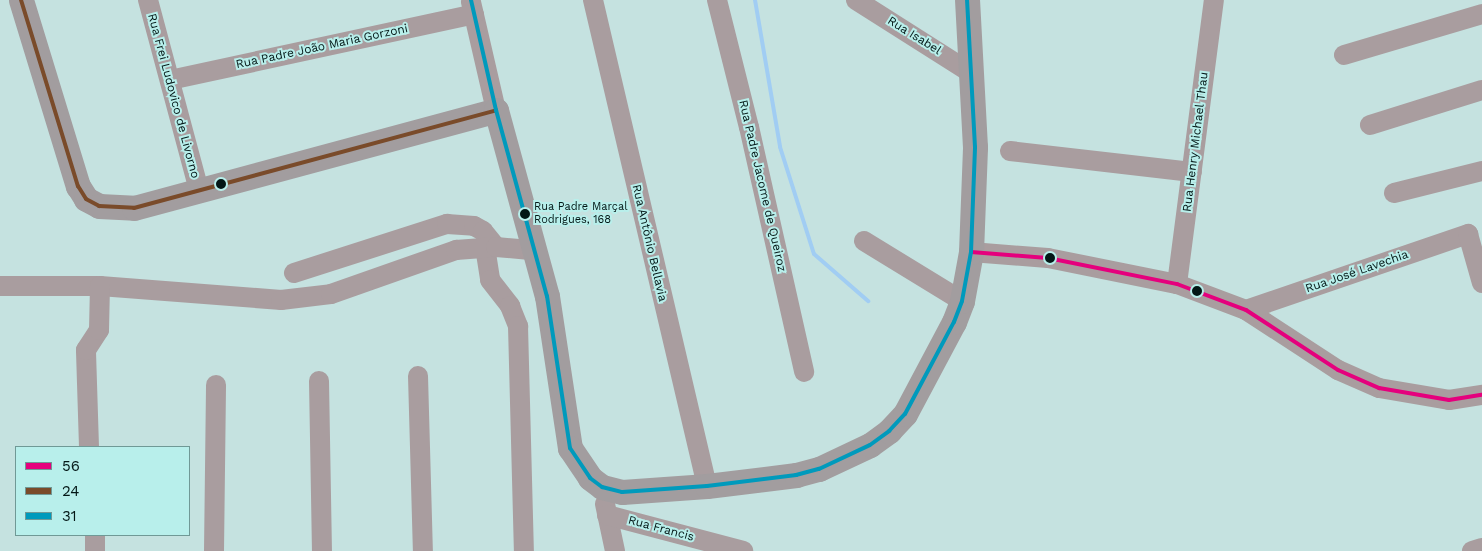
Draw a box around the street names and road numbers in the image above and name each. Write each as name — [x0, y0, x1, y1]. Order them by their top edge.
street label: Rua Frei Ludovico de Livorno — [144, 12, 202, 180]
street label: Rua Isabel — [884, 14, 944, 58]
street label: Rua Padre João Maria Gorzoni — [234, 22, 410, 72]
street label: Rua Henry Michael Thau — [1180, 71, 1212, 213]
street label: Rua Padre Jacome de Queiroz — [735, 98, 789, 274]
street label: Rua Antônio Bellavia — [628, 183, 670, 303]
street label: Rua José Lavechia — [1303, 248, 1411, 296]
street label: Rua Francis — [626, 513, 696, 545]

